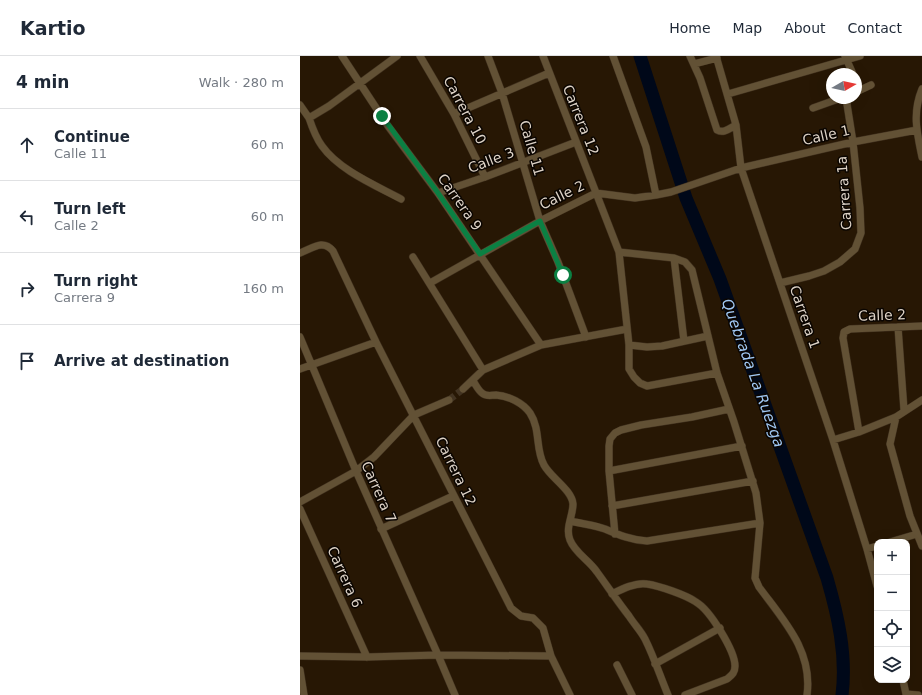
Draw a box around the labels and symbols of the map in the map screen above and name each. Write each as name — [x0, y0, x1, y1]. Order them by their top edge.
north arrow — [826, 68, 862, 104]
street label: Carrera 10 — [440, 73, 490, 147]
street label: Carrera 12 — [560, 82, 602, 158]
route end — [373, 107, 391, 125]
street label: Calle 11 — [516, 118, 548, 178]
street label: Calle 1 — [801, 122, 851, 148]
street label: Calle 3 — [466, 144, 516, 176]
street label: Carrera 1a — [833, 155, 855, 231]
street label: Carrera 9 — [435, 171, 485, 233]
street label: Calle 2 — [537, 177, 587, 213]
route start — [554, 266, 572, 284]
street label: Carrera 1 — [787, 283, 823, 351]
water label: Quebrada La Ruezga — [718, 296, 788, 450]
street label: Calle 2 — [858, 306, 906, 324]
street label: Carrera 12 — [432, 434, 480, 508]
street label: Carrera 7 — [358, 459, 400, 525]
street label: Carrera 6 — [324, 544, 366, 610]

